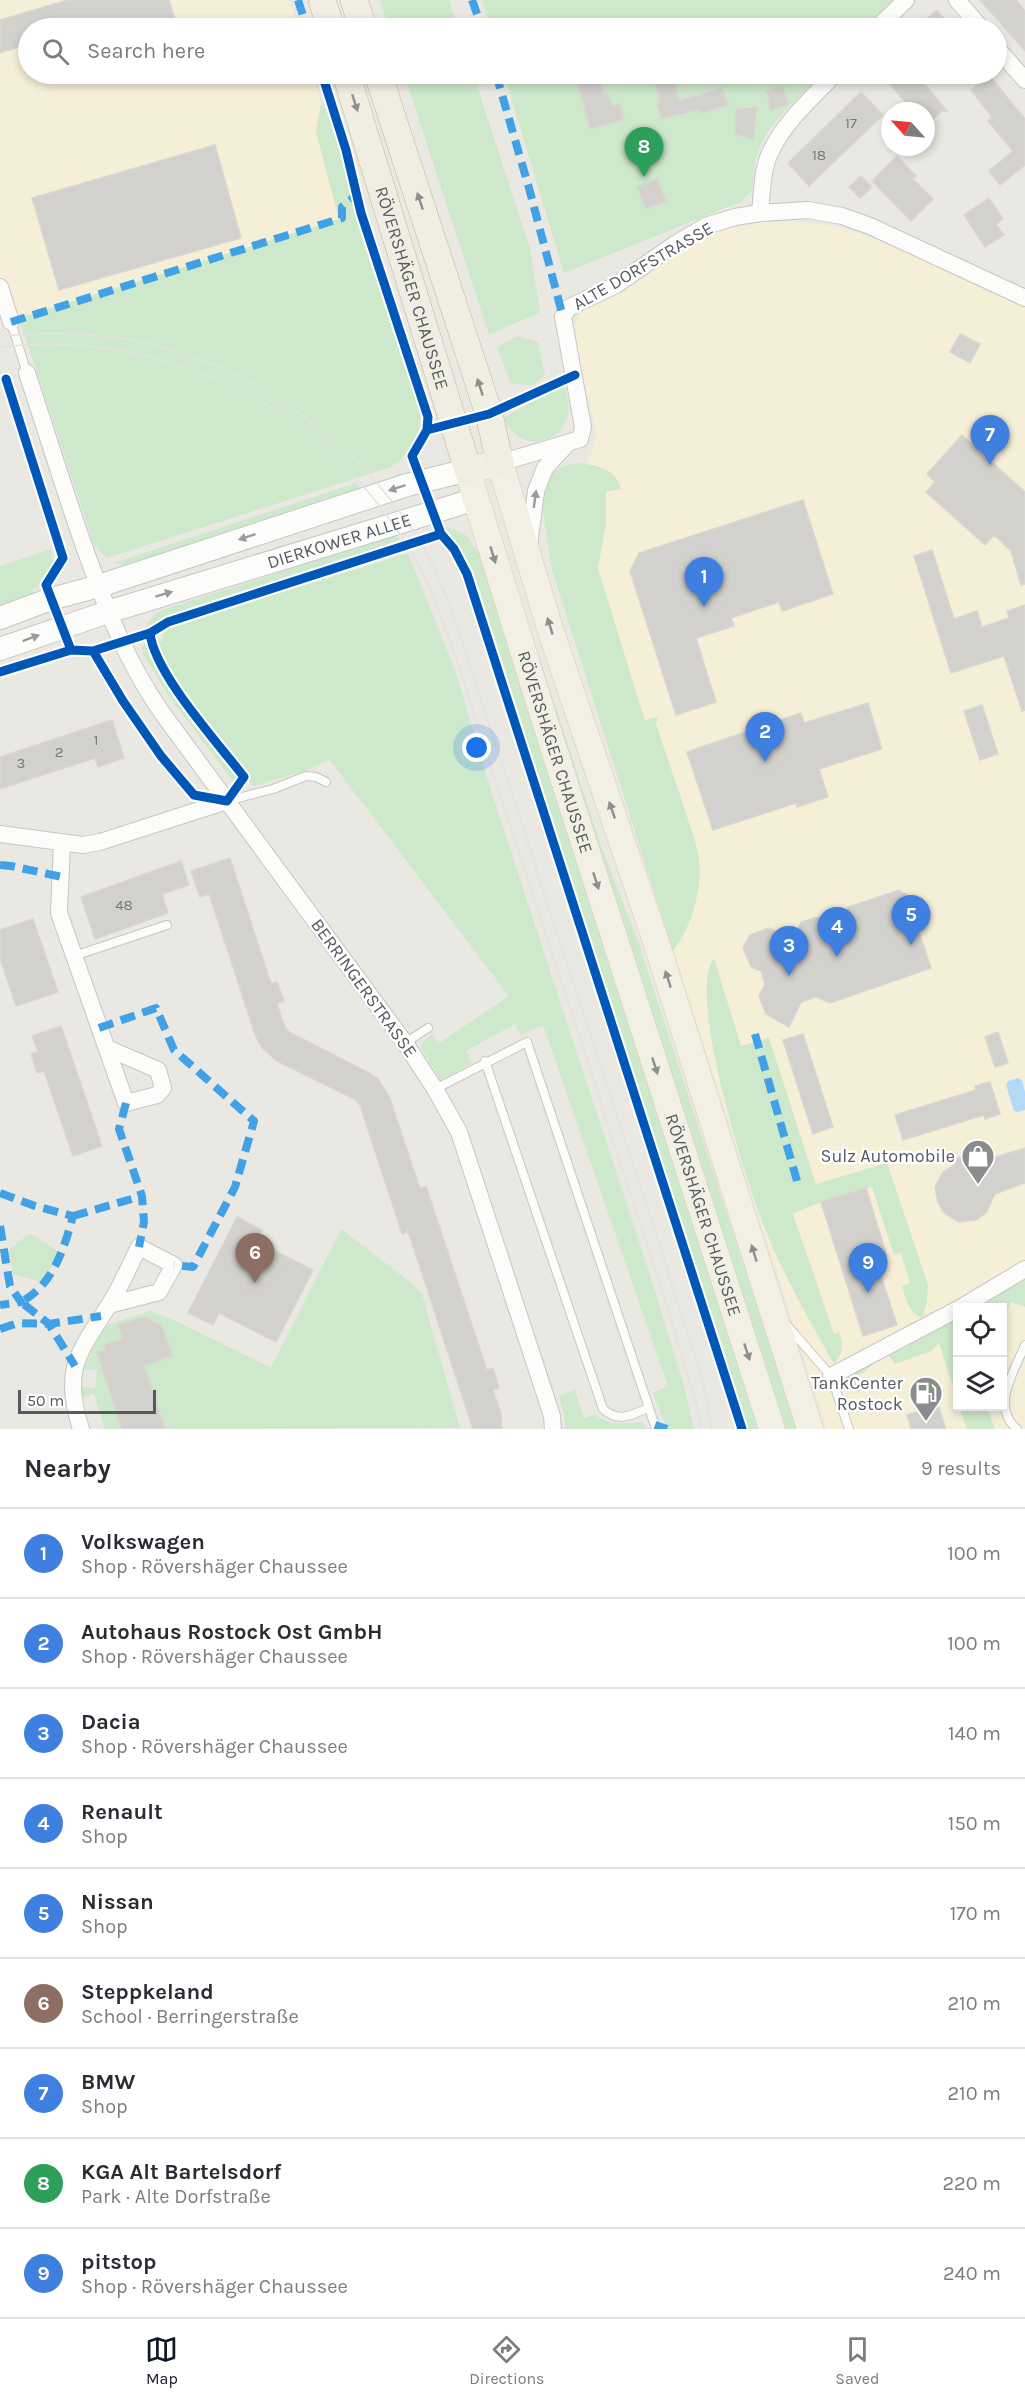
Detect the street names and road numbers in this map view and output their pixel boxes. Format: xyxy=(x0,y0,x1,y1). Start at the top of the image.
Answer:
street label: RÖVERSHÄGER CHAUSSEE xyxy=(370,184,454,392)
street label: ALTE DORFSTRASSE xyxy=(569,217,717,315)
street label: DIERKOWER ALLEE xyxy=(264,509,414,573)
street label: RÖVERSHÄGER CHAUSSEE xyxy=(513,648,598,856)
street label: BERRINGERSTRASSE xyxy=(306,914,422,1062)
street label: RÖVERSHÄGER CHAUSSEE xyxy=(661,1111,746,1319)

